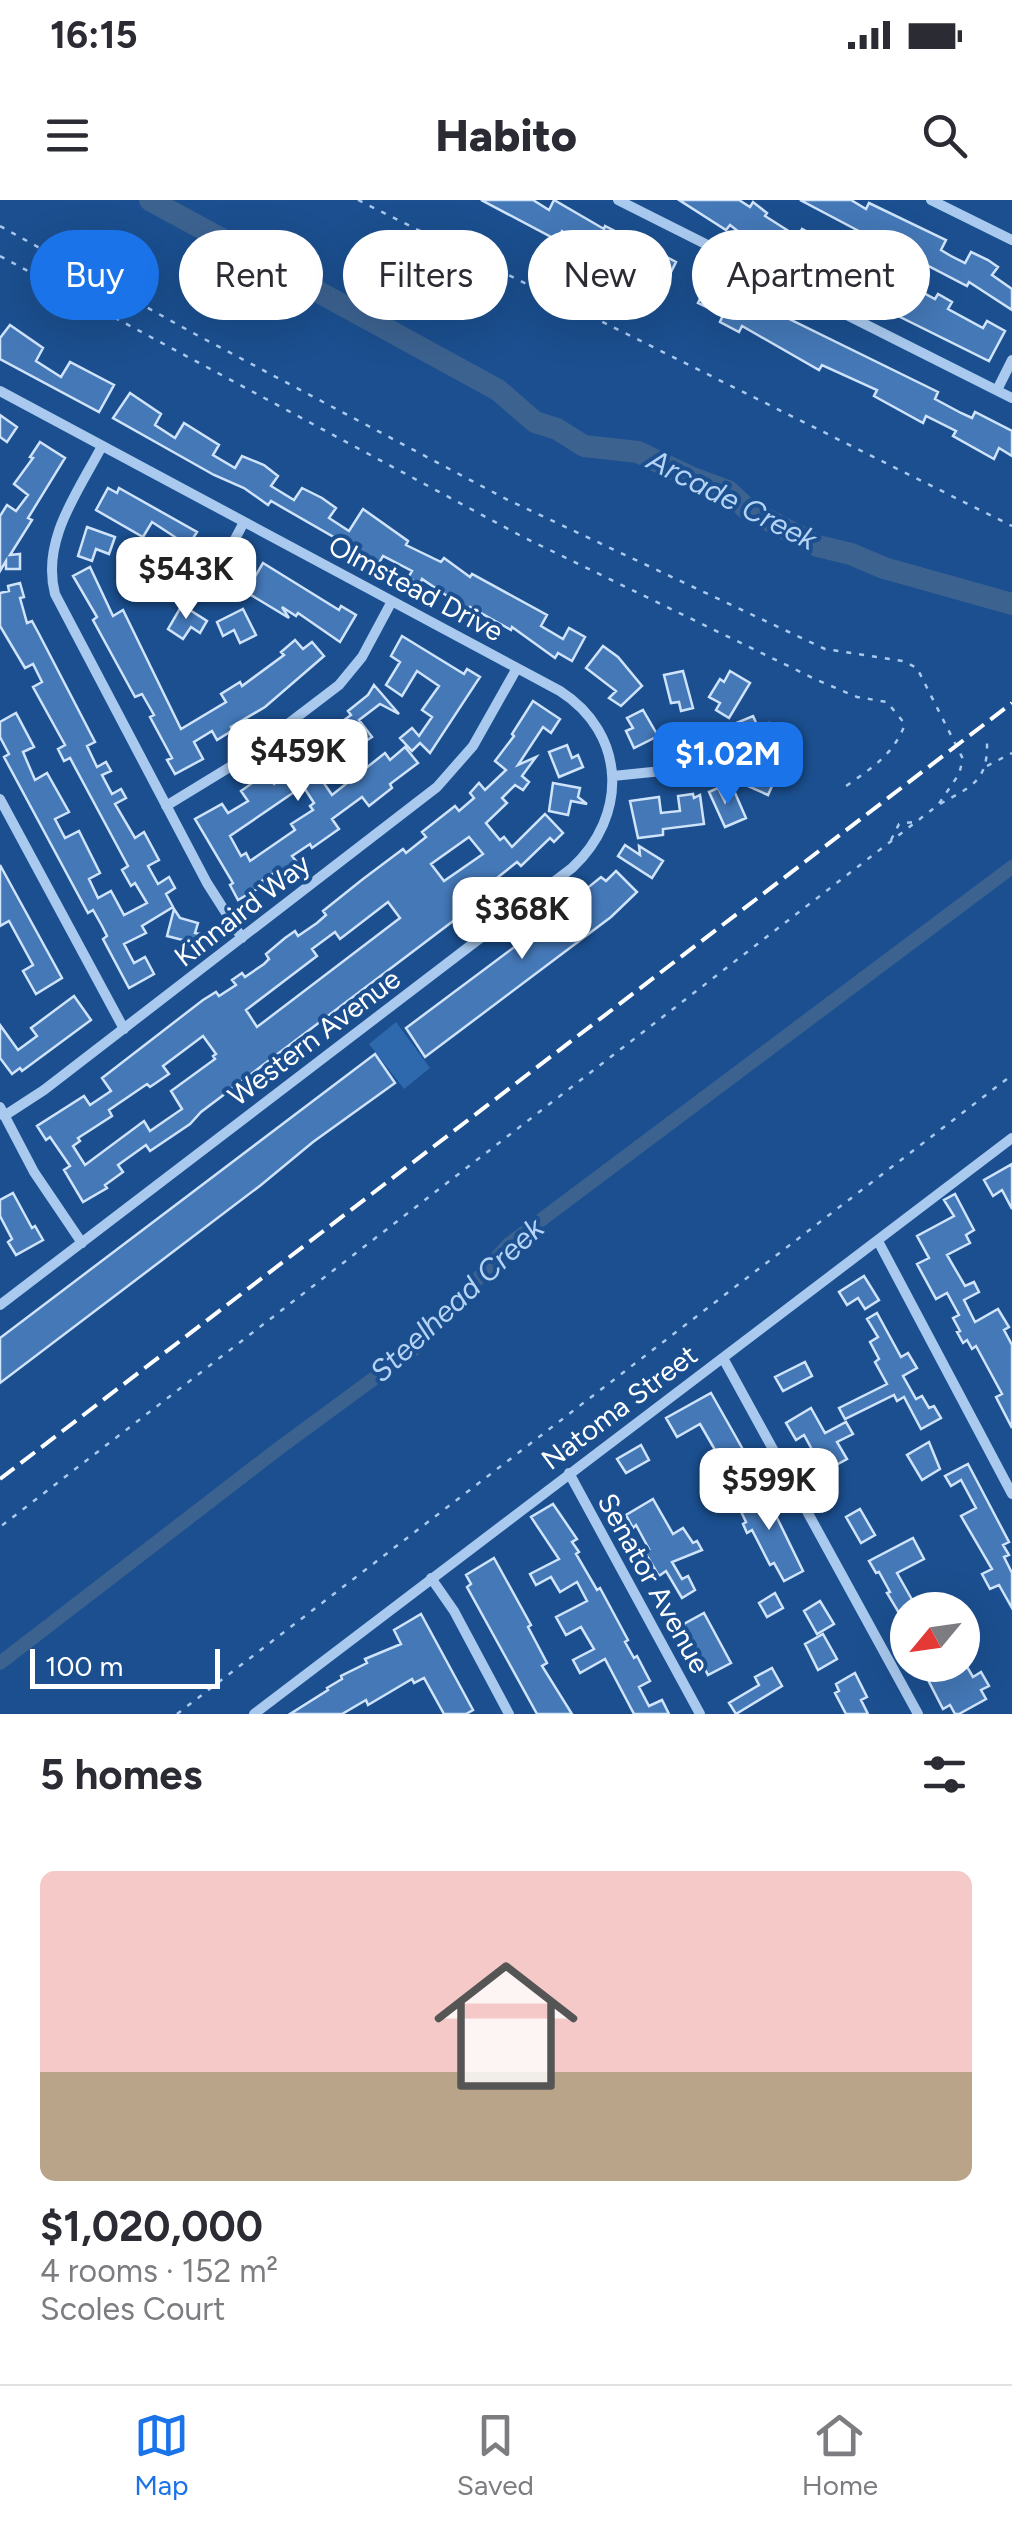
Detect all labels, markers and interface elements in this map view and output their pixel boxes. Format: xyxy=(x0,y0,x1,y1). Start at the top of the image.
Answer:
text: 16:15 xyxy=(50,12,138,58)
icon: menu xyxy=(40,108,95,163)
text: Habito xyxy=(435,108,577,162)
icon: search xyxy=(917,108,972,163)
chip: Buy xyxy=(30,230,159,320)
chip: Rent xyxy=(179,230,323,320)
chip: Filters xyxy=(343,230,508,320)
chip: New xyxy=(528,230,672,320)
chip: Apartment xyxy=(692,230,930,320)
water label: Arcade Creek xyxy=(640,441,824,559)
street label: Olmstead Drive xyxy=(323,528,509,648)
pin: $543K xyxy=(116,537,256,622)
text: $543K xyxy=(138,550,234,588)
pin: $459K xyxy=(228,719,368,804)
pin: $1.02M xyxy=(647,722,809,807)
text: $459K xyxy=(250,732,346,770)
text: $1.02M xyxy=(675,735,781,773)
street label: Kinnaird Way xyxy=(167,846,317,974)
pin: $368K xyxy=(452,877,592,962)
text: $368K xyxy=(475,890,569,928)
street label: Western Avenue xyxy=(221,961,407,1113)
water label: Steelhead Creek xyxy=(362,1209,552,1390)
street label: Natoma Street xyxy=(534,1337,704,1477)
pin: $599K xyxy=(699,1448,839,1533)
text: $599K xyxy=(722,1461,816,1499)
street label: Senator Avenue xyxy=(591,1487,717,1679)
north arrow xyxy=(890,1592,980,1682)
map controls xyxy=(890,1592,980,1682)
scale bar xyxy=(30,1644,220,1688)
text: 100 m xyxy=(45,1649,123,1683)
icon: filters xyxy=(917,1747,972,1802)
text: 5 homes xyxy=(40,1749,202,1800)
icon: home xyxy=(416,1936,596,2116)
text: $1,020,000 xyxy=(40,2201,263,2252)
text: 4 rooms · 152 m² xyxy=(40,2252,278,2290)
text: Scoles Court xyxy=(40,2290,225,2328)
tab: Map xyxy=(134,2408,189,2502)
tab: Saved xyxy=(457,2408,534,2502)
tab: Home xyxy=(802,2408,878,2502)

